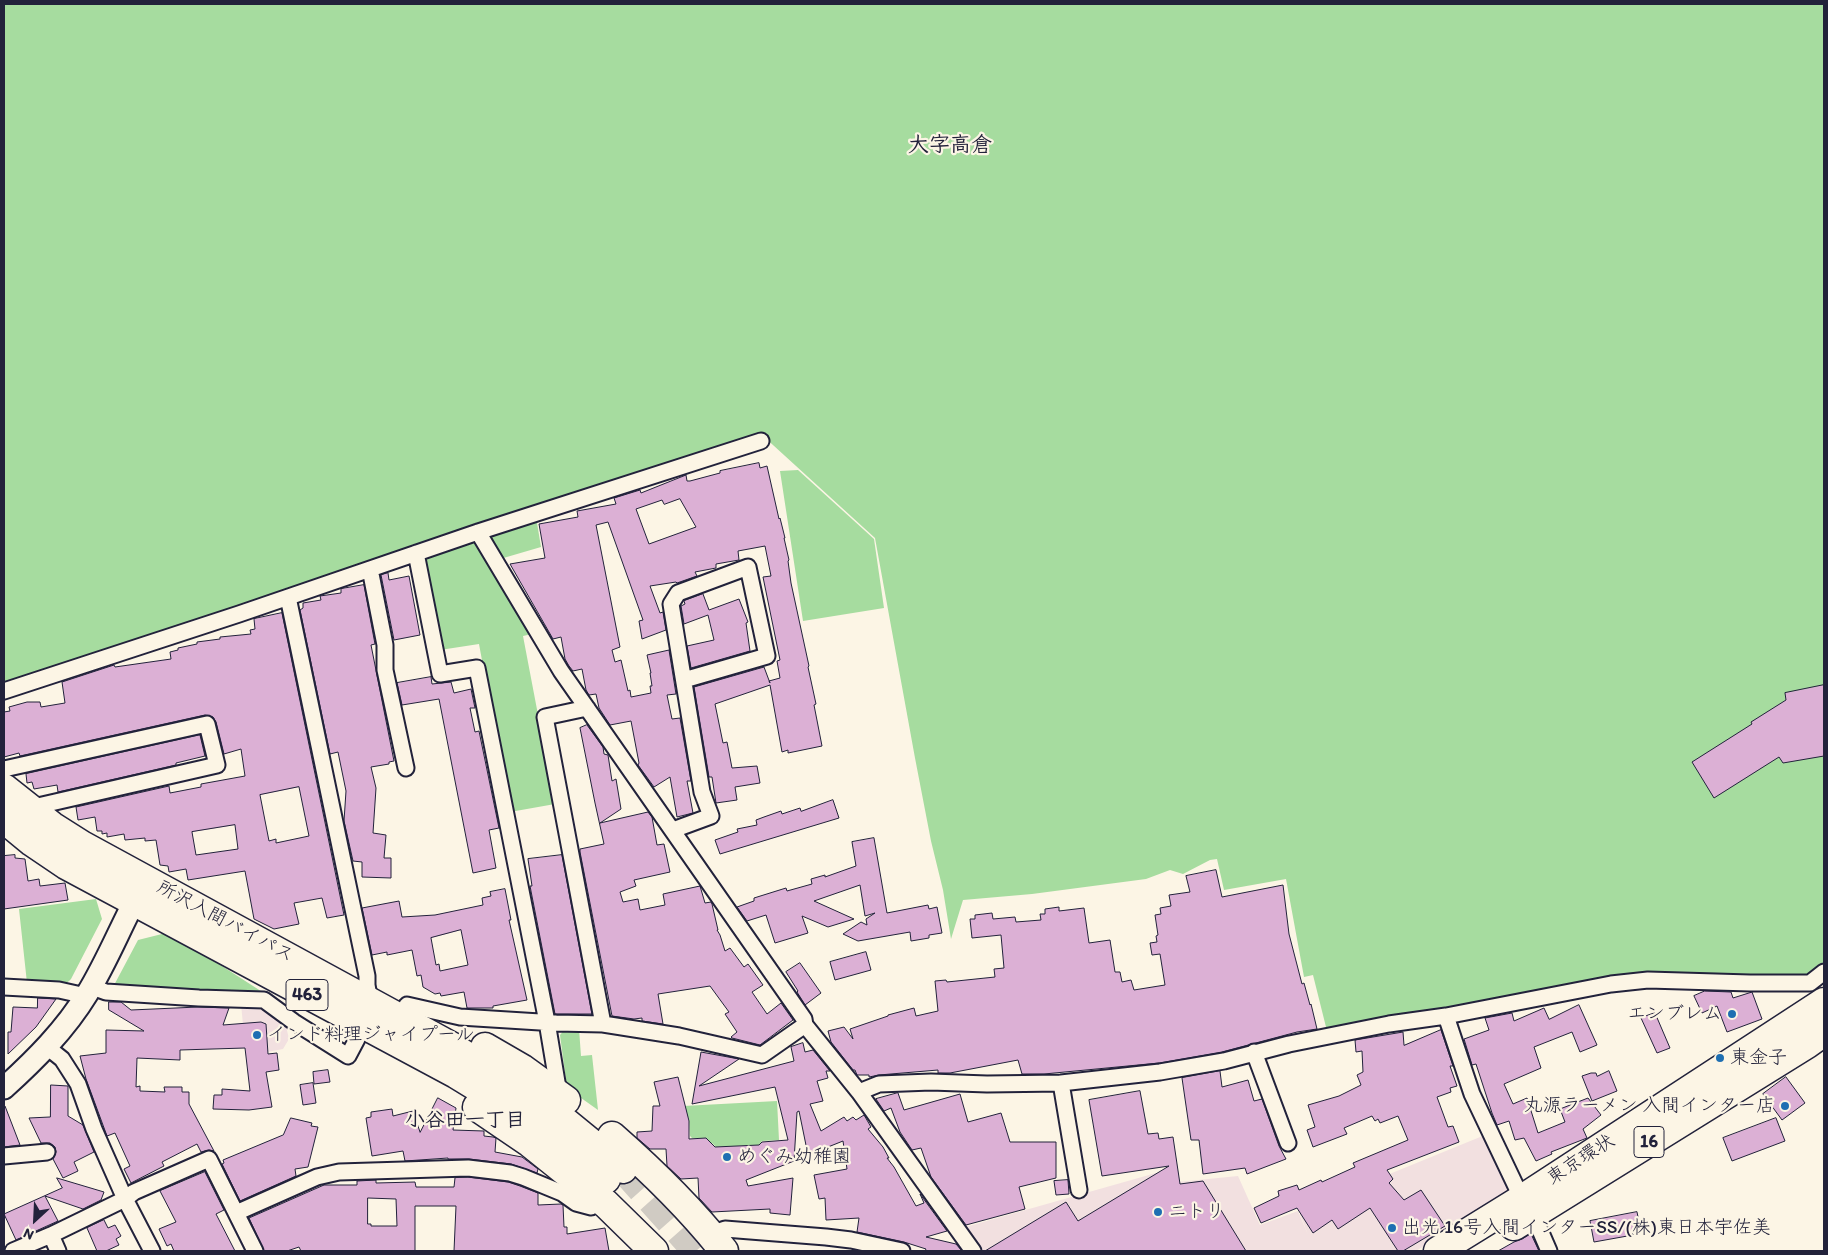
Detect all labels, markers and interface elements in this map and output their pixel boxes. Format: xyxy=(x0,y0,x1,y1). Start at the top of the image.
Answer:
district label: 大字高倉 xyxy=(908,133,992,159)
street label: 所沢入間バイパス xyxy=(153,876,297,968)
road number: 463 xyxy=(286,980,328,1010)
place label: エンブレム xyxy=(1627,1003,1722,1025)
marker: エンブレム xyxy=(1726,1008,1738,1020)
place label: インド料理ジャイプール xyxy=(267,1024,475,1046)
marker: インド料理ジャイプール xyxy=(251,1029,263,1041)
place label: 東金子 xyxy=(1730,1047,1787,1069)
marker: 東金子 xyxy=(1714,1052,1726,1064)
place label: 丸源ラーメン 入間インター店 xyxy=(1524,1095,1775,1117)
marker: 丸源ラーメン 入間インター店 xyxy=(1779,1100,1791,1112)
district label: 小谷田一丁目 xyxy=(405,1109,525,1133)
road number: 16 xyxy=(1634,1126,1664,1158)
street label: 東京環状 xyxy=(1543,1130,1619,1190)
place label: めぐみ幼稚園 xyxy=(737,1146,851,1168)
marker: めぐみ幼稚園 xyxy=(721,1151,733,1163)
north arrow xyxy=(10,1195,60,1245)
place label: ニトリ xyxy=(1168,1201,1225,1223)
marker: ニトリ xyxy=(1152,1206,1164,1218)
place label: 出光 16号入間インターSS/(株)東日本宇佐美 xyxy=(1402,1217,1771,1239)
marker: 出光 16号入間インターSS/(株)東日本宇佐美 xyxy=(1386,1222,1398,1234)
text: N xyxy=(21,1224,36,1244)

